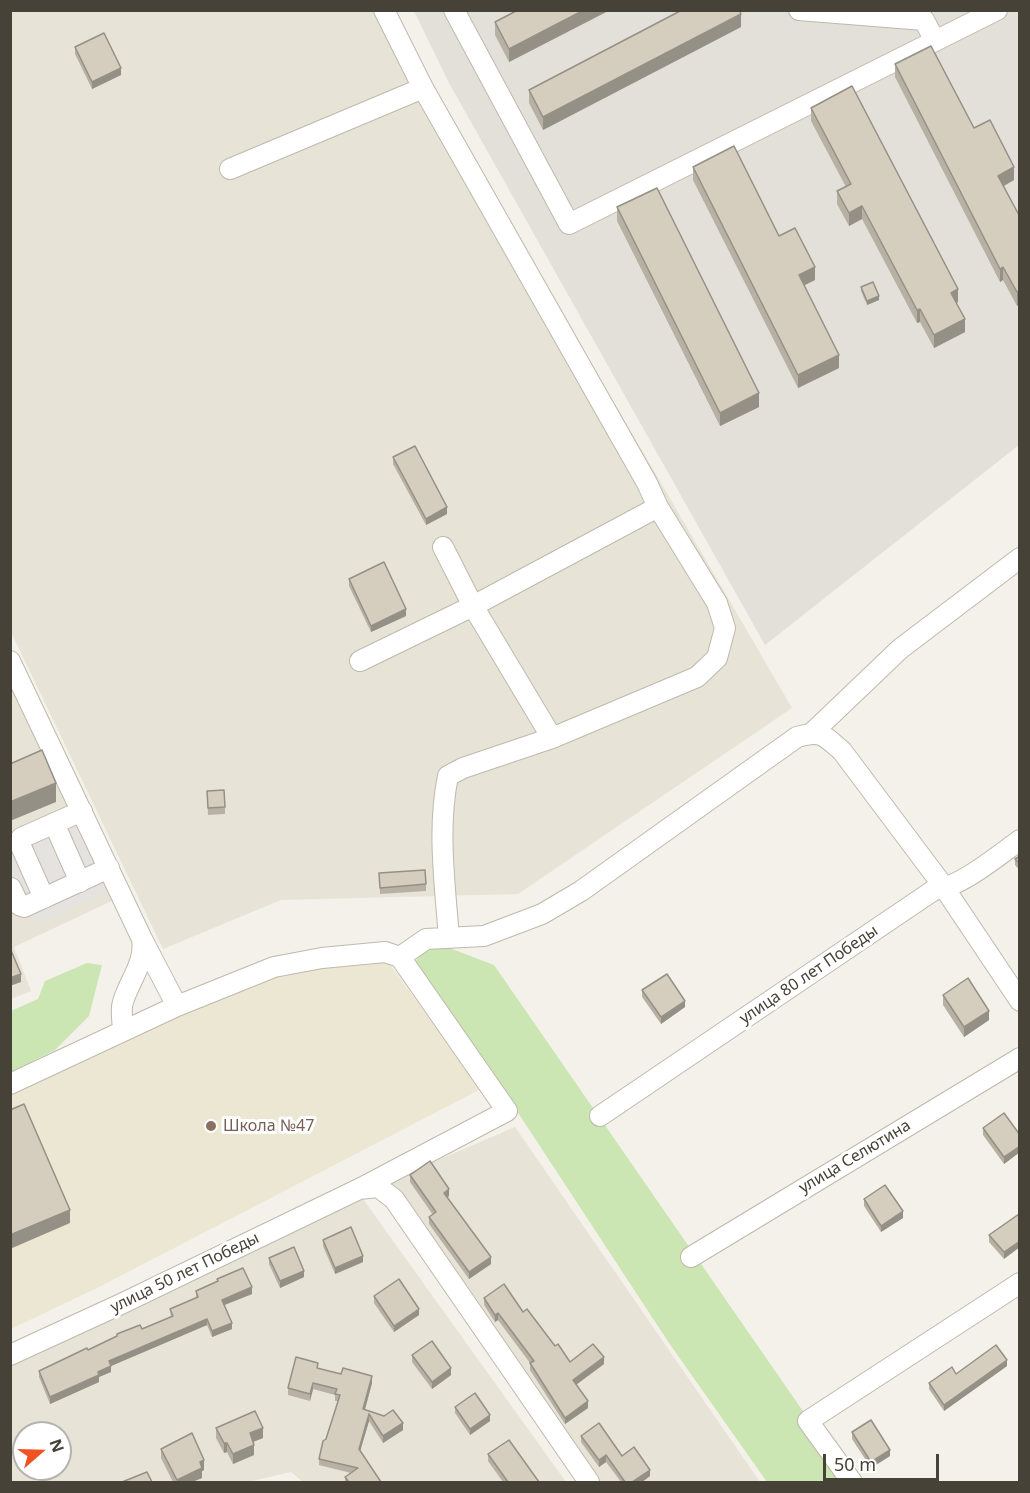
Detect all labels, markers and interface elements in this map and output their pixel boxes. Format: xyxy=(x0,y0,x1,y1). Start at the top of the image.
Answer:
street label: улица 80 лет Победы xyxy=(736,921,882,1029)
place label: Школа №47 xyxy=(223,1116,314,1136)
street label: улица Селютина xyxy=(796,1116,914,1198)
marker: Школа №47 xyxy=(204,1119,218,1133)
street label: улица 50 лет Победы xyxy=(108,1229,262,1317)
north arrow xyxy=(12,1421,72,1481)
text: N xyxy=(44,1436,70,1455)
scale bar xyxy=(826,1442,942,1480)
text: 50 m xyxy=(834,1452,876,1476)

